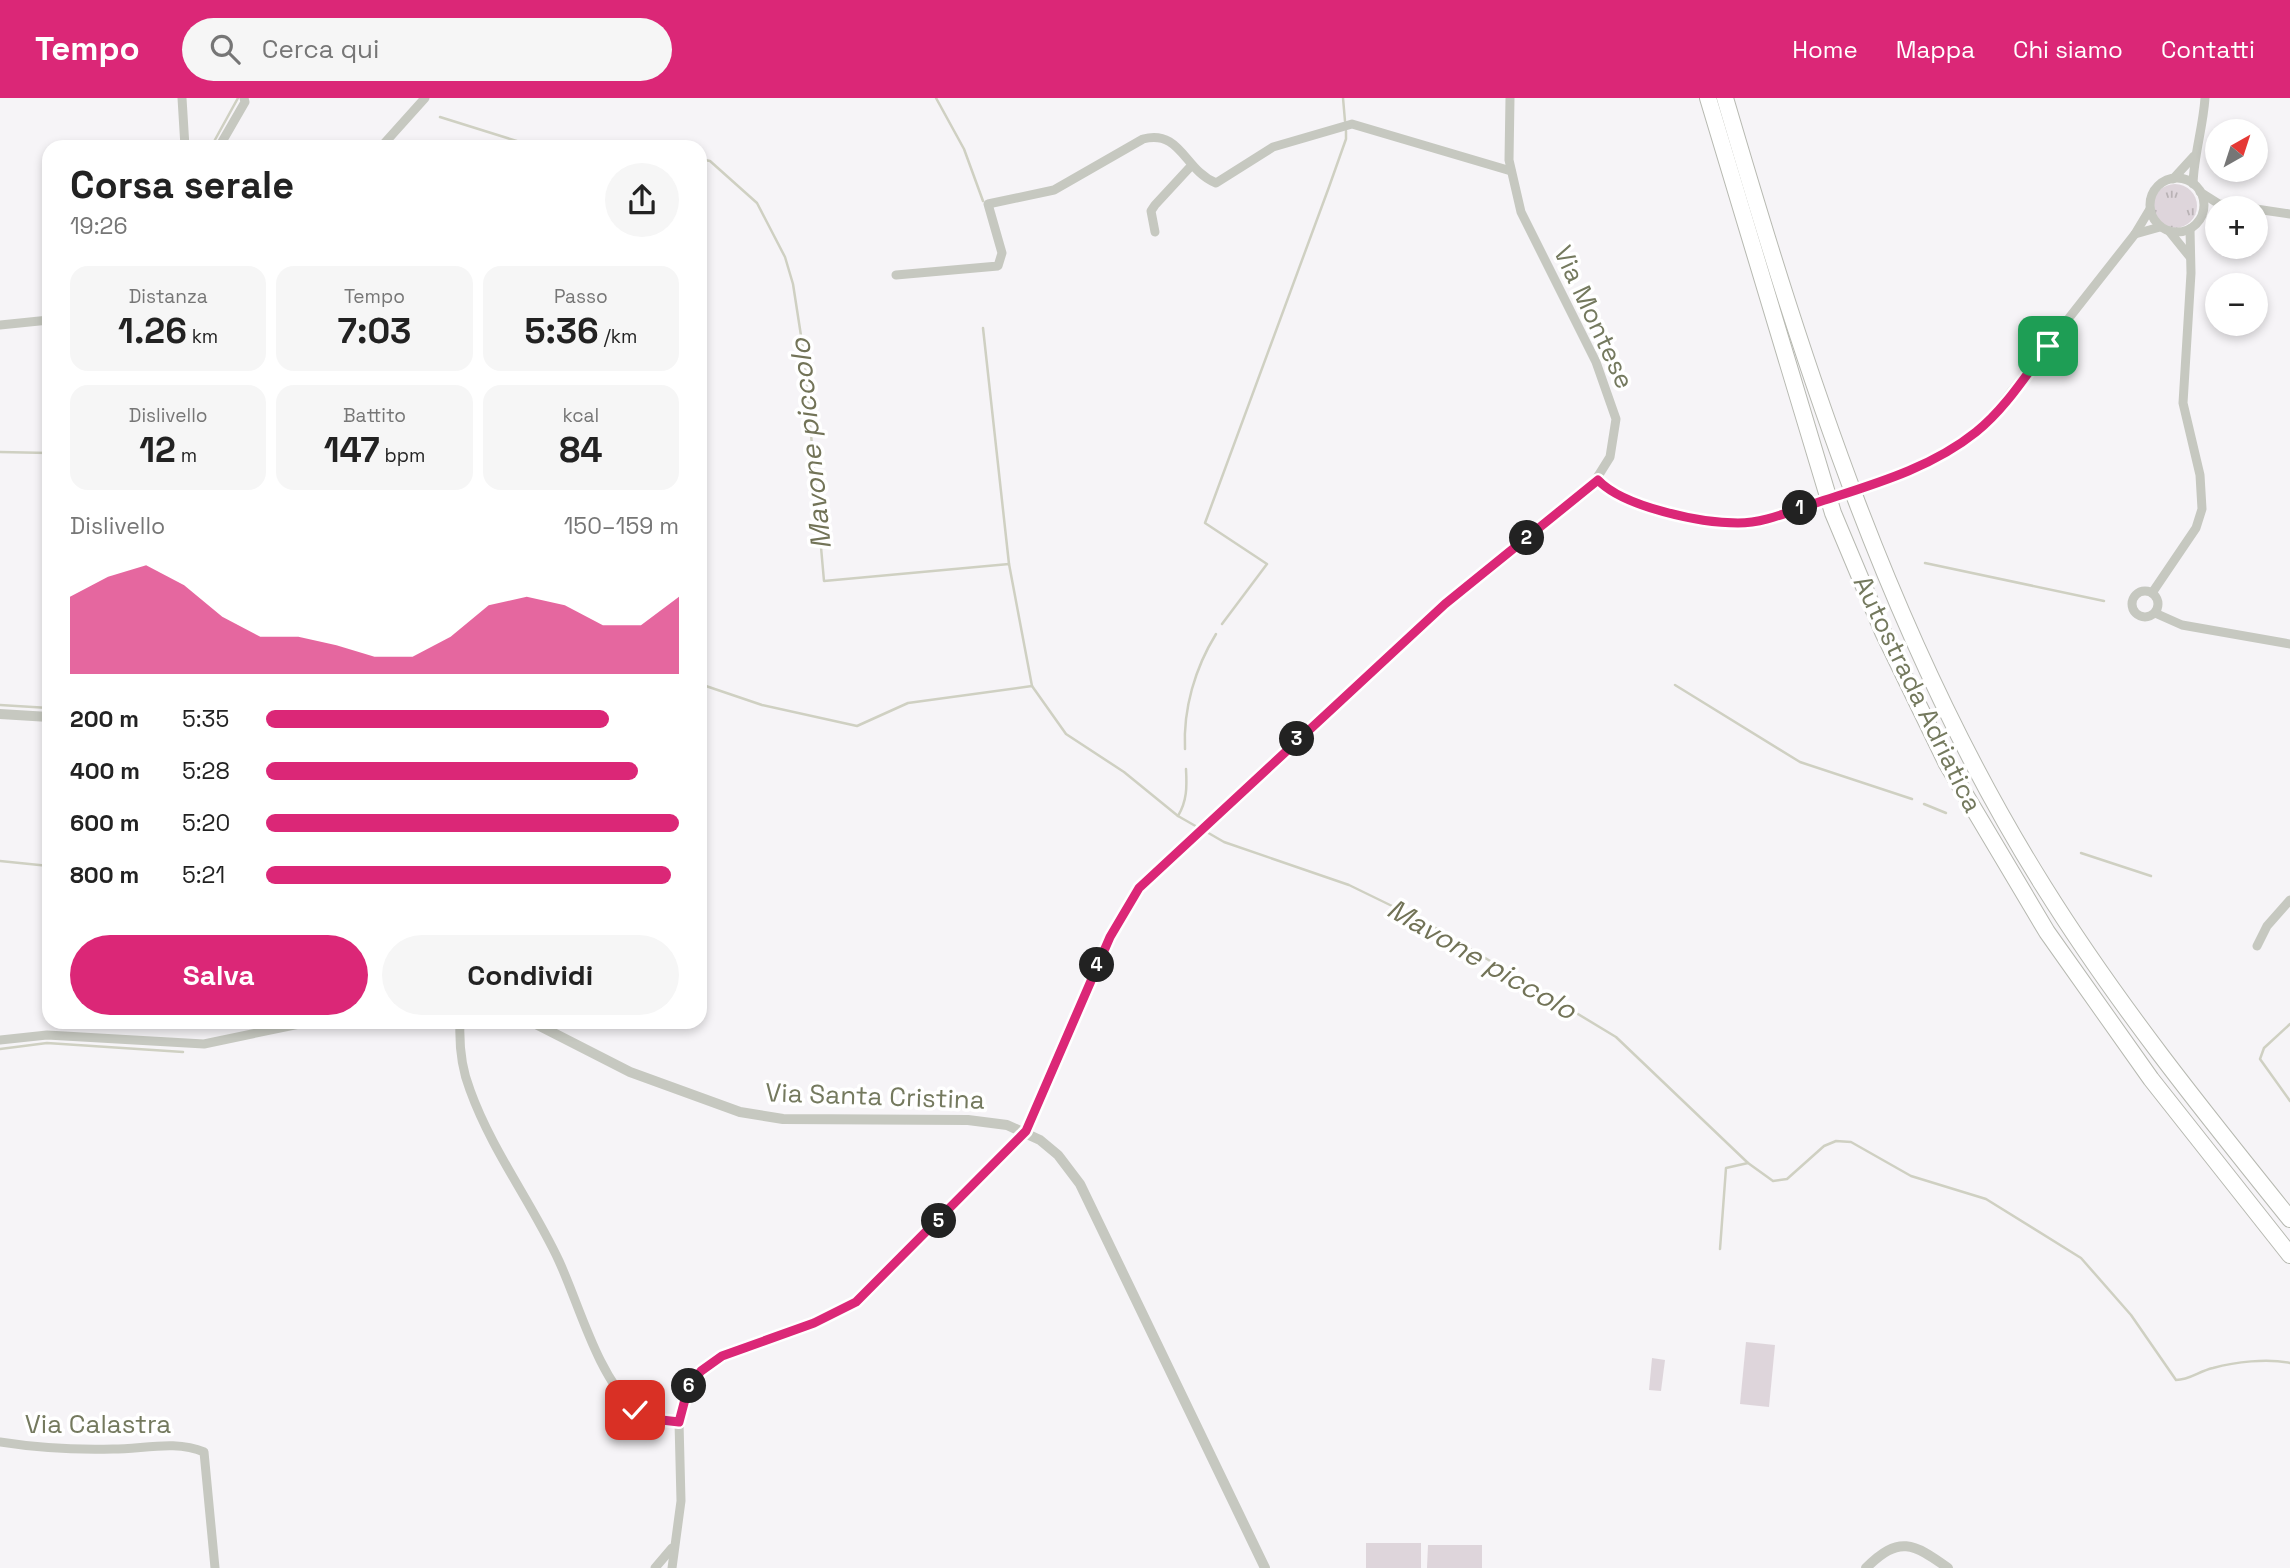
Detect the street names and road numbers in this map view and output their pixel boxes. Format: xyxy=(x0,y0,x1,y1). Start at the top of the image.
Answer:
street label: Via Montese xyxy=(1546,240,1642,394)
street label: Autostrada Adriatica xyxy=(1846,570,1990,818)
street label: Via Santa Cristina xyxy=(765,1075,985,1117)
street label: Via Calastra xyxy=(25,1407,171,1441)

